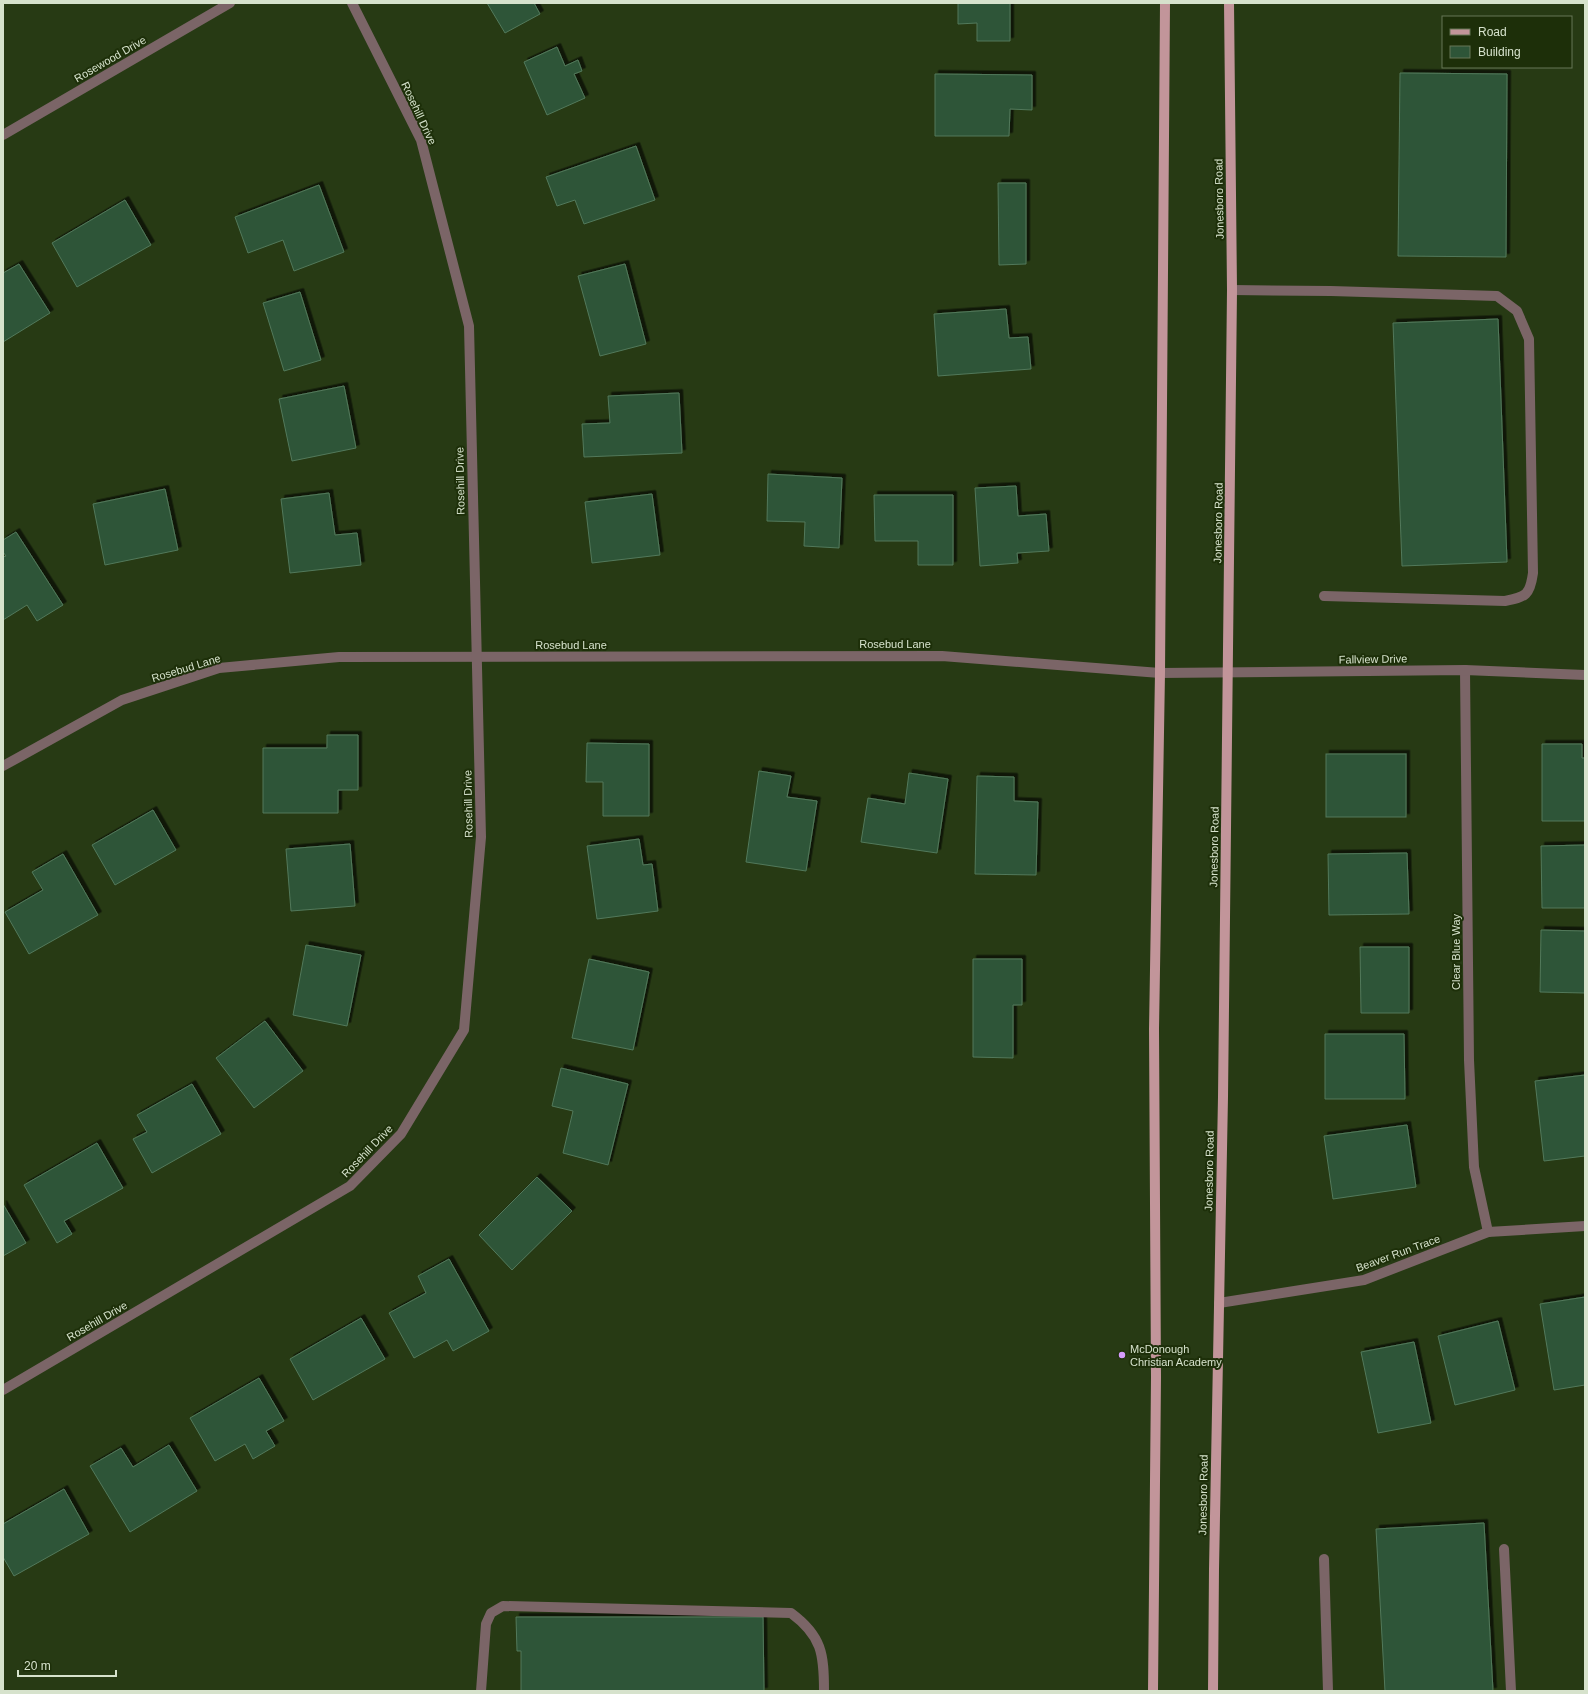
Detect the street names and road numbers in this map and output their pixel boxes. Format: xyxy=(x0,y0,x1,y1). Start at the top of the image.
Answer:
street label: Rosewood Drive xyxy=(72,34,148,84)
street label: Rosehill Drive xyxy=(399,80,439,146)
street label: Jonesboro Road xyxy=(1212,159,1226,239)
street label: Rosehill Drive xyxy=(453,447,467,515)
street label: Jonesboro Road xyxy=(1211,483,1225,563)
street label: Rosebud Lane xyxy=(859,638,931,650)
street label: Rosebud Lane xyxy=(535,639,607,651)
street label: Rosebud Lane xyxy=(150,652,222,684)
street label: Fallview Drive xyxy=(1339,652,1407,666)
street label: Rosehill Drive xyxy=(461,770,475,838)
street label: Jonesboro Road xyxy=(1207,807,1221,887)
street label: Clear Blue Way xyxy=(1450,914,1462,990)
street label: Rosehill Drive xyxy=(339,1122,395,1180)
street label: Jonesboro Road xyxy=(1202,1131,1216,1211)
street label: Beaver Run Trace xyxy=(1354,1232,1442,1274)
street label: Rosehill Drive xyxy=(65,1299,129,1343)
street label: Jonesboro Road xyxy=(1196,1455,1210,1535)

